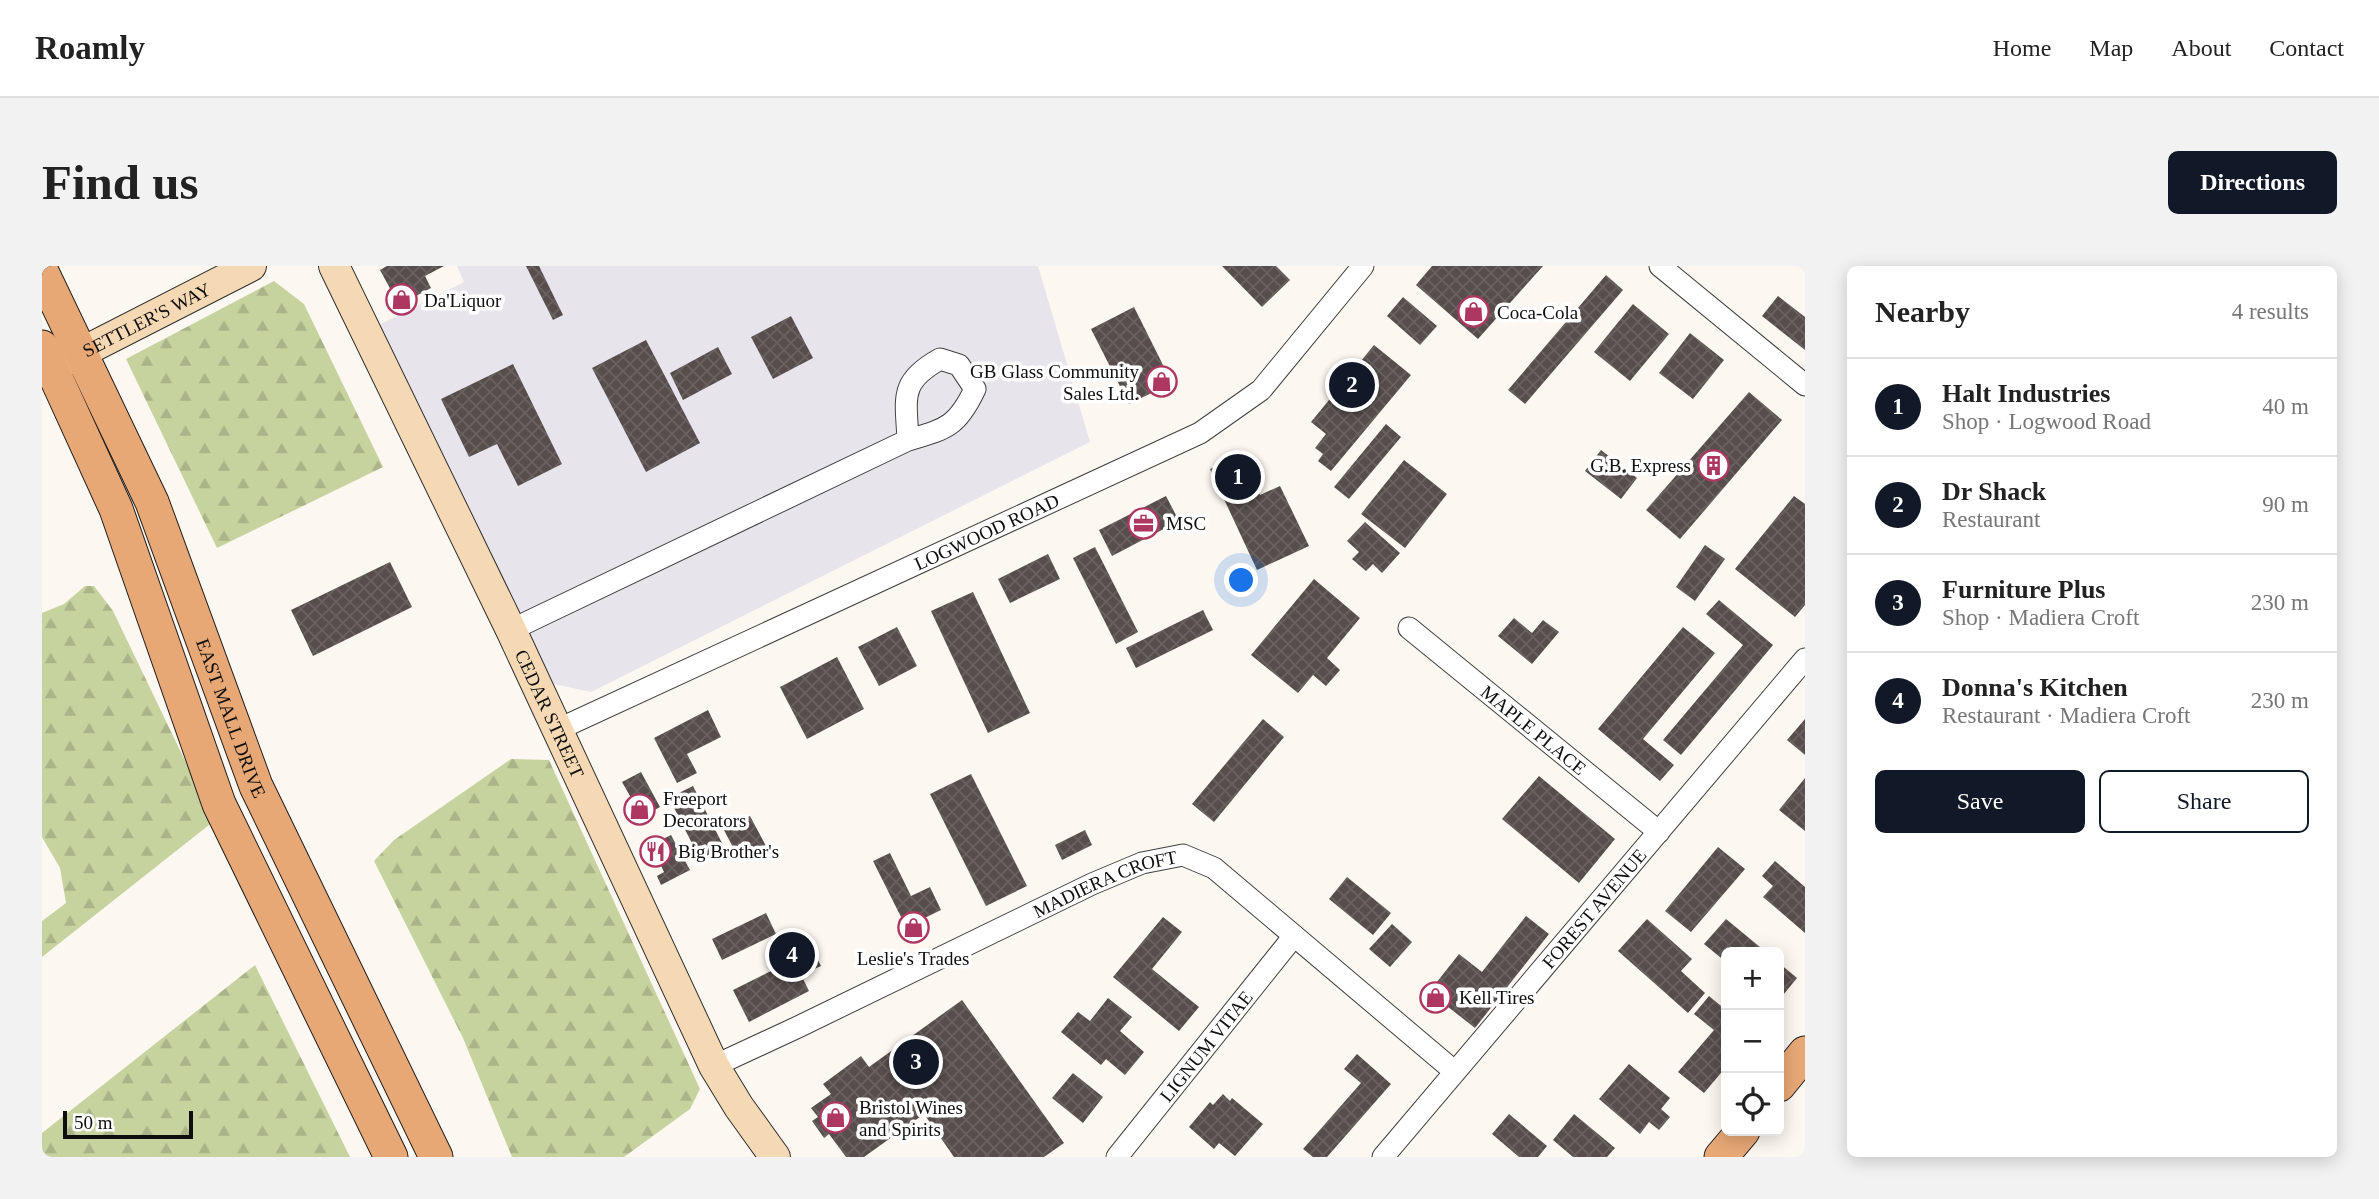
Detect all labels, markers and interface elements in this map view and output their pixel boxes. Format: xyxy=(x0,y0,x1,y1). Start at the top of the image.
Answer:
text: Roamly xyxy=(35,30,145,66)
text: Home xyxy=(1993,35,2051,61)
text: Map xyxy=(2089,35,2133,61)
text: About xyxy=(2171,35,2231,61)
text: Contact xyxy=(2269,35,2344,61)
button: Directions xyxy=(2168,151,2337,214)
text: Find us xyxy=(42,155,199,210)
street label: SETTLER'S WAY xyxy=(79,278,215,361)
shop icon: Da'Liquor xyxy=(384,283,418,317)
place label: Da'Liquor xyxy=(424,290,502,311)
shop icon: Coca-Cola xyxy=(1457,295,1491,329)
text: Nearby xyxy=(1875,295,1970,328)
text: 4 results xyxy=(2232,299,2309,324)
place label: Coca-Cola xyxy=(1497,302,1579,323)
pin: 2 xyxy=(1329,359,1375,411)
place label: GB Glass Community Sales Ltd. xyxy=(970,361,1139,404)
shop icon: GB Glass Community Sales Ltd. xyxy=(1145,365,1179,399)
text: Halt Industries xyxy=(1942,379,2110,408)
text: 1 xyxy=(1892,394,1904,419)
text: 40 m xyxy=(2262,394,2309,419)
text: Shop · Logwood Road xyxy=(1942,409,2151,434)
building icon: G.B. Express xyxy=(1697,448,1731,482)
pin: 1 xyxy=(1215,451,1261,503)
place label: G.B. Express xyxy=(1590,455,1691,476)
text: Dr Shack xyxy=(1942,477,2046,506)
street label: LOGWOOD ROAD xyxy=(911,490,1062,574)
text: 2 xyxy=(1892,492,1904,517)
text: 90 m xyxy=(2262,492,2309,517)
office icon: MSC xyxy=(1126,506,1160,540)
text: Restaurant xyxy=(1942,507,2040,532)
place label: MSC xyxy=(1166,513,1206,534)
your location xyxy=(1224,563,1258,597)
text: Furniture Plus xyxy=(1942,575,2105,604)
text: 3 xyxy=(1892,590,1904,615)
text: 230 m xyxy=(2251,590,2309,615)
text: Shop · Madiera Croft xyxy=(1942,605,2139,630)
street label: EAST MALL DRIVE xyxy=(192,636,270,801)
street label: CEDAR STREET xyxy=(511,646,588,782)
text: Donna's Kitchen xyxy=(1942,673,2128,702)
street label: MAPLE PLACE xyxy=(1477,681,1590,779)
text: 4 xyxy=(1892,688,1904,713)
text: 230 m xyxy=(2251,688,2309,713)
text: Restaurant · Madiera Croft xyxy=(1942,703,2190,728)
button: Save xyxy=(1875,770,2085,833)
button: Share xyxy=(2099,770,2309,833)
place label: Freeport Decorators xyxy=(663,788,746,831)
shop icon: Freeport Decorators xyxy=(623,792,657,826)
restaurant icon: Big Brother's xyxy=(638,834,672,868)
place label: Big Brother's xyxy=(678,841,779,862)
street label: FOREST AVENUE xyxy=(1538,845,1651,973)
street label: MADIERA CROFT xyxy=(1030,846,1179,922)
shop icon: Leslie's Trades xyxy=(896,910,930,944)
pin: 4 xyxy=(769,929,815,981)
map controls xyxy=(1721,947,1784,1136)
button: + xyxy=(1721,947,1784,1010)
place label: Leslie's Trades xyxy=(857,948,969,969)
shop icon: Kell Tires xyxy=(1419,980,1453,1014)
street label: LIGNUM VITAE xyxy=(1155,987,1257,1106)
place label: Kell Tires xyxy=(1459,987,1535,1008)
button: − xyxy=(1721,1010,1784,1073)
pin: 3 xyxy=(893,1036,939,1088)
button: locate xyxy=(1721,1073,1784,1136)
place label: Bristol Wines and Spirits xyxy=(859,1097,963,1140)
shop icon: Bristol Wines and Spirits xyxy=(819,1101,853,1135)
scale bar xyxy=(63,1108,192,1140)
text: 50 m xyxy=(74,1112,113,1133)

